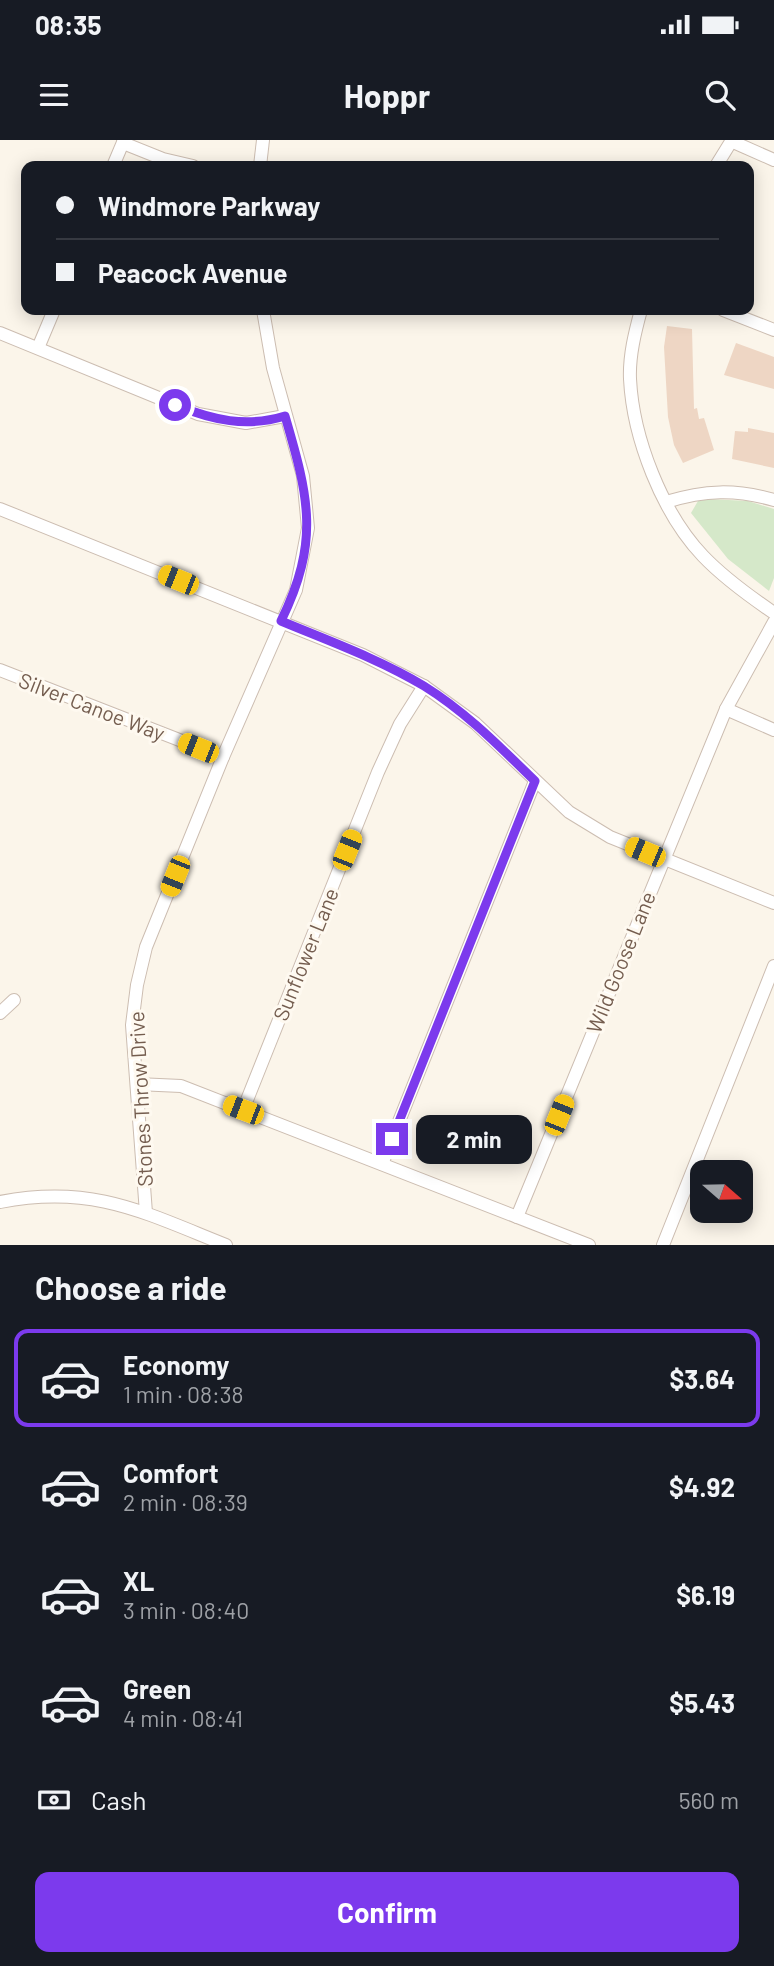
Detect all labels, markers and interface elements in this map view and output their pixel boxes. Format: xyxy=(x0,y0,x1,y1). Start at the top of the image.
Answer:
text: 08:35 xyxy=(35,9,101,40)
icon: menu xyxy=(35,76,73,114)
text: Hoppr xyxy=(344,76,430,114)
icon: search xyxy=(701,76,739,114)
text: Windmore Parkway xyxy=(98,190,320,221)
text: Peacock Avenue xyxy=(98,257,287,288)
route start xyxy=(159,389,191,421)
car xyxy=(155,562,202,598)
street label: Silver Canoe Way xyxy=(16,667,169,745)
car xyxy=(175,730,222,766)
car xyxy=(330,827,365,873)
car xyxy=(622,834,669,870)
car xyxy=(158,853,193,899)
street label: Sunflower Lane xyxy=(267,884,343,1024)
street label: Wild Goose Lane xyxy=(580,888,660,1036)
street label: Stones Throw Drive xyxy=(123,1011,157,1187)
car xyxy=(542,1092,577,1138)
car xyxy=(220,1093,267,1127)
callout: 2 min xyxy=(416,1114,532,1164)
route end xyxy=(376,1123,408,1155)
text: 2 min xyxy=(446,1125,502,1153)
north arrow xyxy=(690,1160,752,1223)
map controls xyxy=(690,1160,753,1223)
text: Choose a ride xyxy=(35,1268,227,1306)
icon: car xyxy=(39,1347,102,1410)
text: Economy xyxy=(123,1349,229,1380)
text: $3.64 xyxy=(669,1363,735,1394)
text: 1 min · 08:38 xyxy=(123,1380,244,1408)
icon: car xyxy=(39,1455,102,1518)
text: Comfort xyxy=(123,1457,219,1488)
text: $4.92 xyxy=(669,1471,735,1502)
text: 2 min · 08:39 xyxy=(123,1488,248,1516)
icon: car xyxy=(39,1563,102,1626)
text: XL xyxy=(123,1565,154,1596)
text: $6.19 xyxy=(676,1579,735,1610)
text: 3 min · 08:40 xyxy=(123,1596,249,1624)
icon: car xyxy=(39,1671,102,1734)
text: Green xyxy=(123,1673,191,1704)
text: $5.43 xyxy=(669,1687,735,1718)
text: 4 min · 08:41 xyxy=(123,1704,243,1732)
icon: cash xyxy=(35,1781,73,1819)
text: Cash xyxy=(91,1784,146,1815)
text: 560 m xyxy=(679,1786,739,1814)
button: Confirm xyxy=(35,1872,739,1952)

